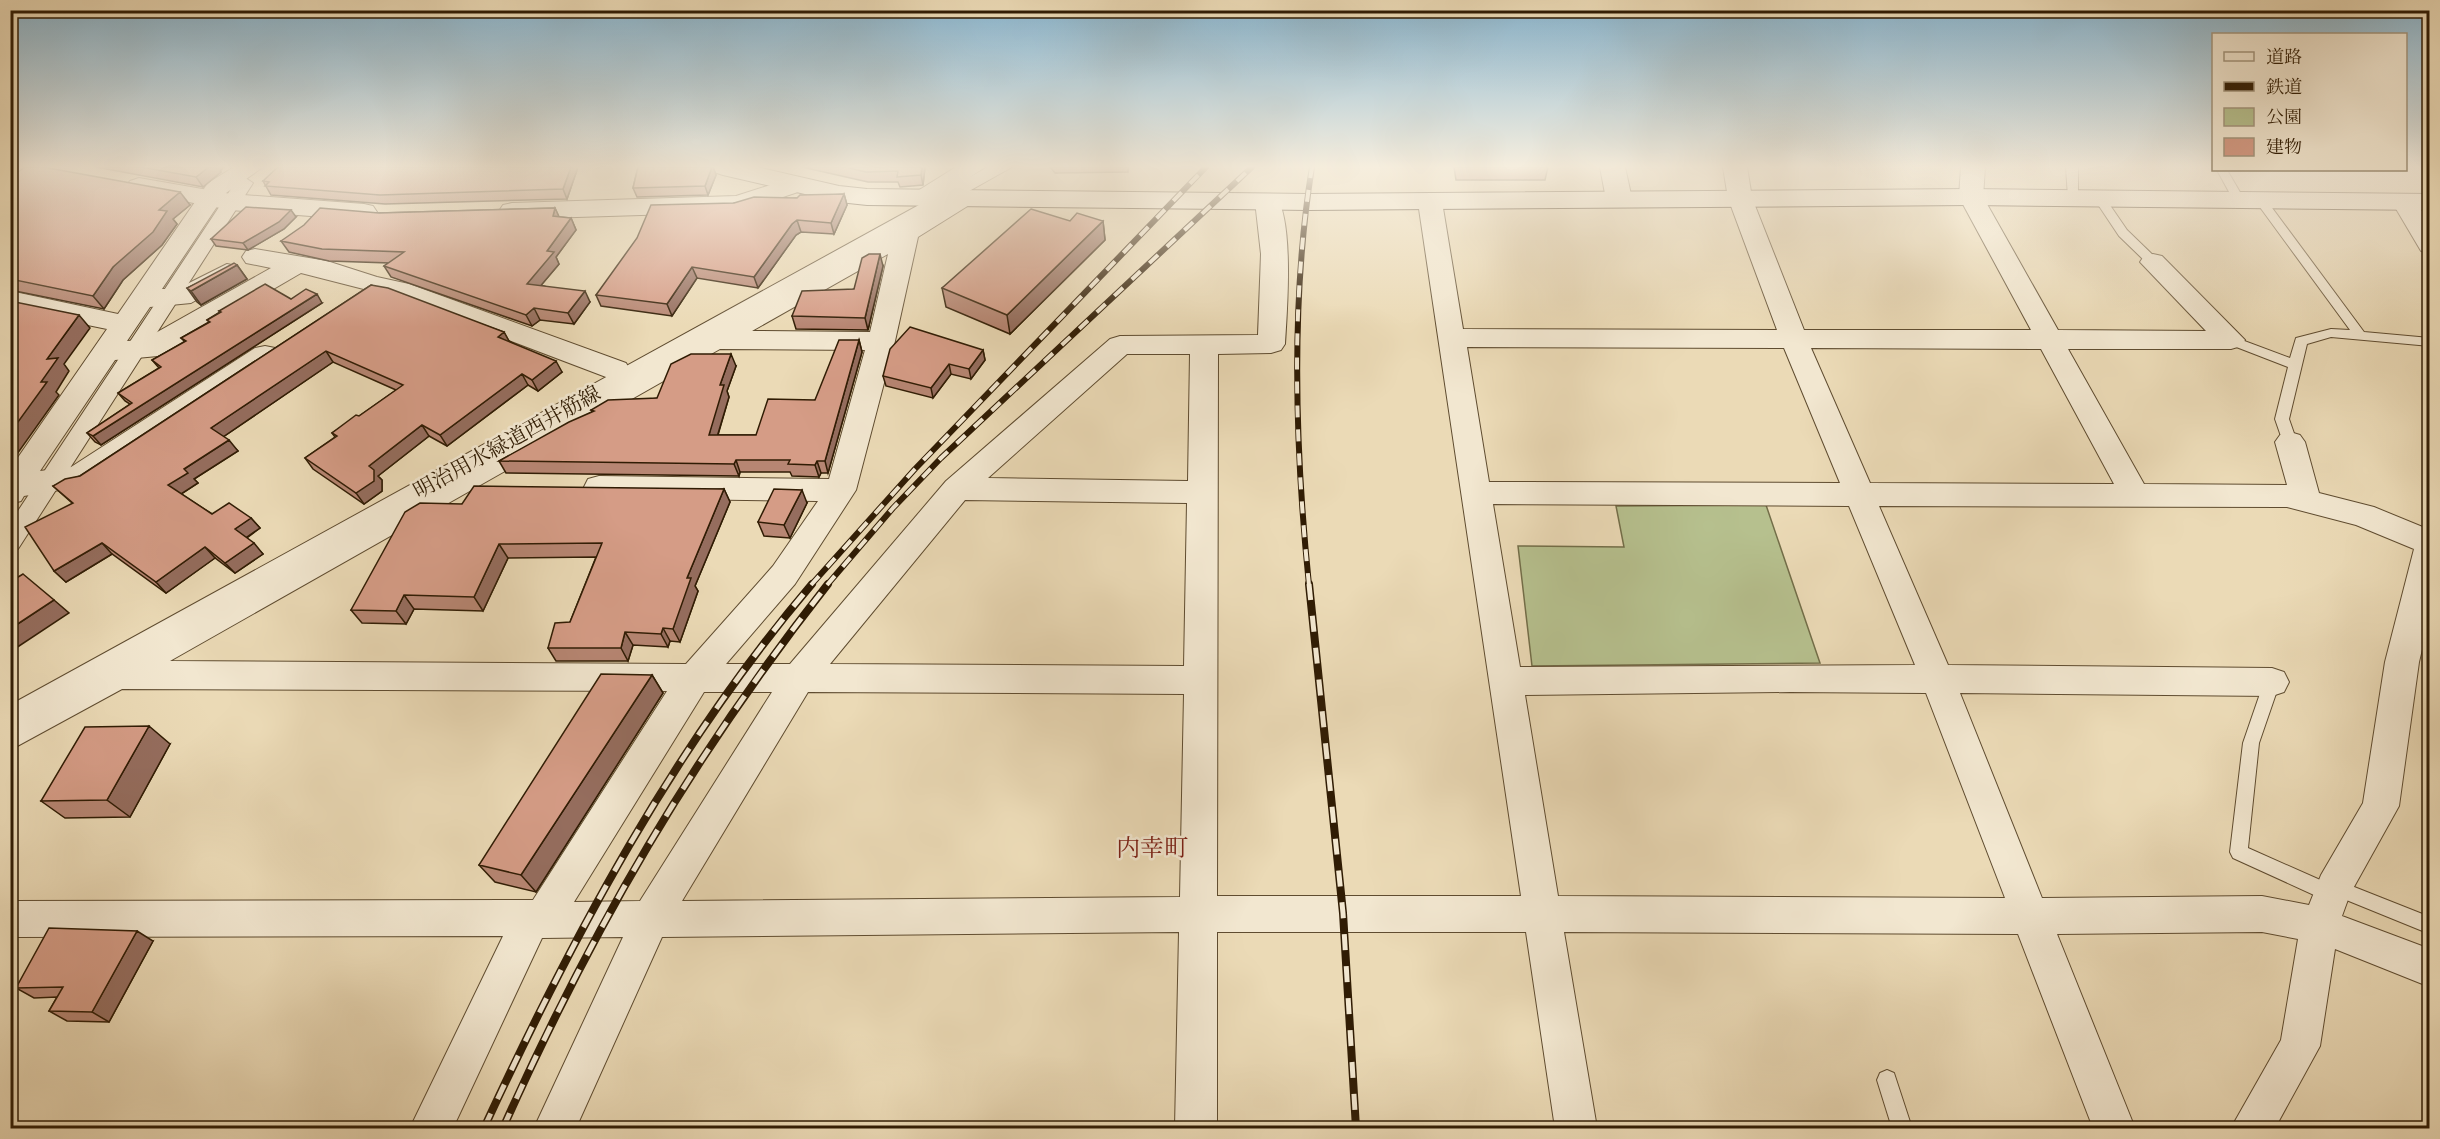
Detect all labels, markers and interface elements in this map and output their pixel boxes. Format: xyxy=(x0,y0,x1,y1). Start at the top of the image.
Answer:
legend xyxy=(2212,33,2407,171)
text: 道路 xyxy=(2266,46,2302,68)
text: 鉄道 xyxy=(2266,76,2302,98)
text: 公園 xyxy=(2266,106,2302,128)
text: 建物 xyxy=(2266,136,2302,158)
street label: 明治用水緑道西井筋線 xyxy=(409,380,605,504)
district label: 内幸町 xyxy=(1116,833,1188,863)

